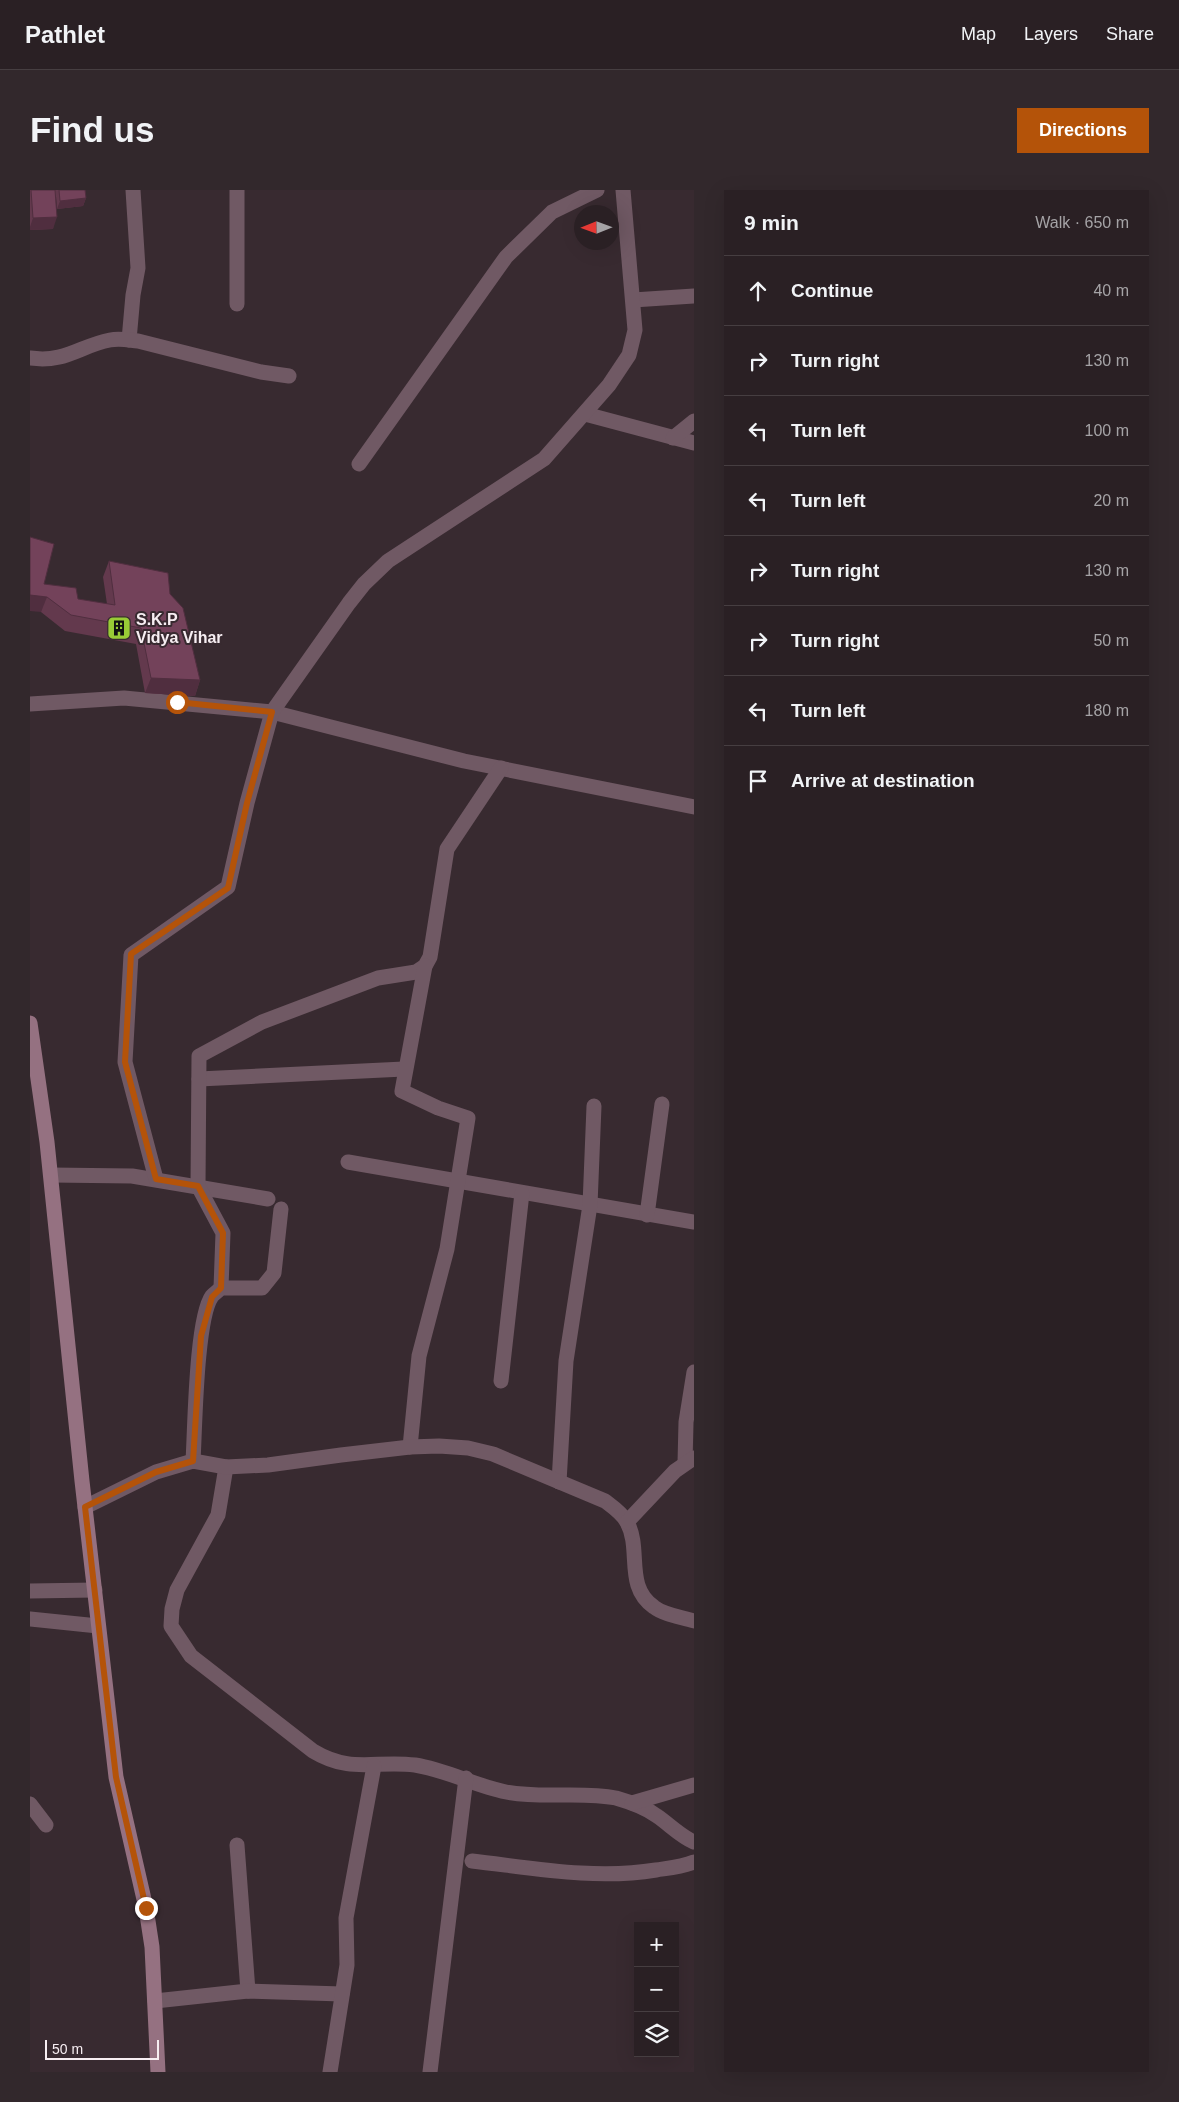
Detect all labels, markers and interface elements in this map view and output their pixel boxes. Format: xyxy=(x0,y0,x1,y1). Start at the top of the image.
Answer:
text: Pathlet xyxy=(25,21,105,48)
text: Map xyxy=(961,24,996,44)
text: Layers xyxy=(1024,24,1078,44)
text: Share xyxy=(1106,24,1154,44)
button: Directions xyxy=(1017,108,1149,153)
text: Find us xyxy=(30,110,154,149)
north arrow xyxy=(574,205,619,250)
text: 9 min xyxy=(744,211,799,234)
text: Walk · 650 m xyxy=(1035,214,1129,231)
icon: ahead xyxy=(744,277,772,305)
text: Continue xyxy=(791,280,873,301)
text: 40 m xyxy=(1093,282,1129,299)
icon: right xyxy=(744,347,772,375)
text: Turn right xyxy=(791,350,879,371)
text: 130 m xyxy=(1085,352,1129,369)
icon: left xyxy=(744,417,772,445)
text: Turn left xyxy=(791,420,866,441)
text: 100 m xyxy=(1085,422,1129,439)
icon: left xyxy=(744,487,772,515)
text: Turn left xyxy=(791,490,866,511)
text: 20 m xyxy=(1093,492,1129,509)
icon: right xyxy=(744,557,772,585)
text: Turn right xyxy=(791,560,879,581)
text: 130 m xyxy=(1085,562,1129,579)
place label: S.K.P Vidya Vihar xyxy=(136,611,223,646)
building icon: S.K.P Vidya Vihar xyxy=(106,615,132,641)
icon: right xyxy=(744,627,772,655)
text: Turn right xyxy=(791,630,879,651)
text: 50 m xyxy=(1093,632,1129,649)
route start xyxy=(166,691,189,714)
icon: left xyxy=(744,697,772,725)
text: Turn left xyxy=(791,700,866,721)
text: 180 m xyxy=(1085,702,1129,719)
icon: arrive xyxy=(744,767,772,795)
text: Arrive at destination xyxy=(791,770,975,791)
route end xyxy=(135,1897,158,1920)
map controls xyxy=(634,1922,679,2057)
button: + xyxy=(634,1922,679,1967)
button: − xyxy=(634,1967,679,2012)
button: layers xyxy=(634,2012,679,2057)
scale bar xyxy=(45,2037,159,2060)
text: 50 m xyxy=(52,2041,83,2057)

